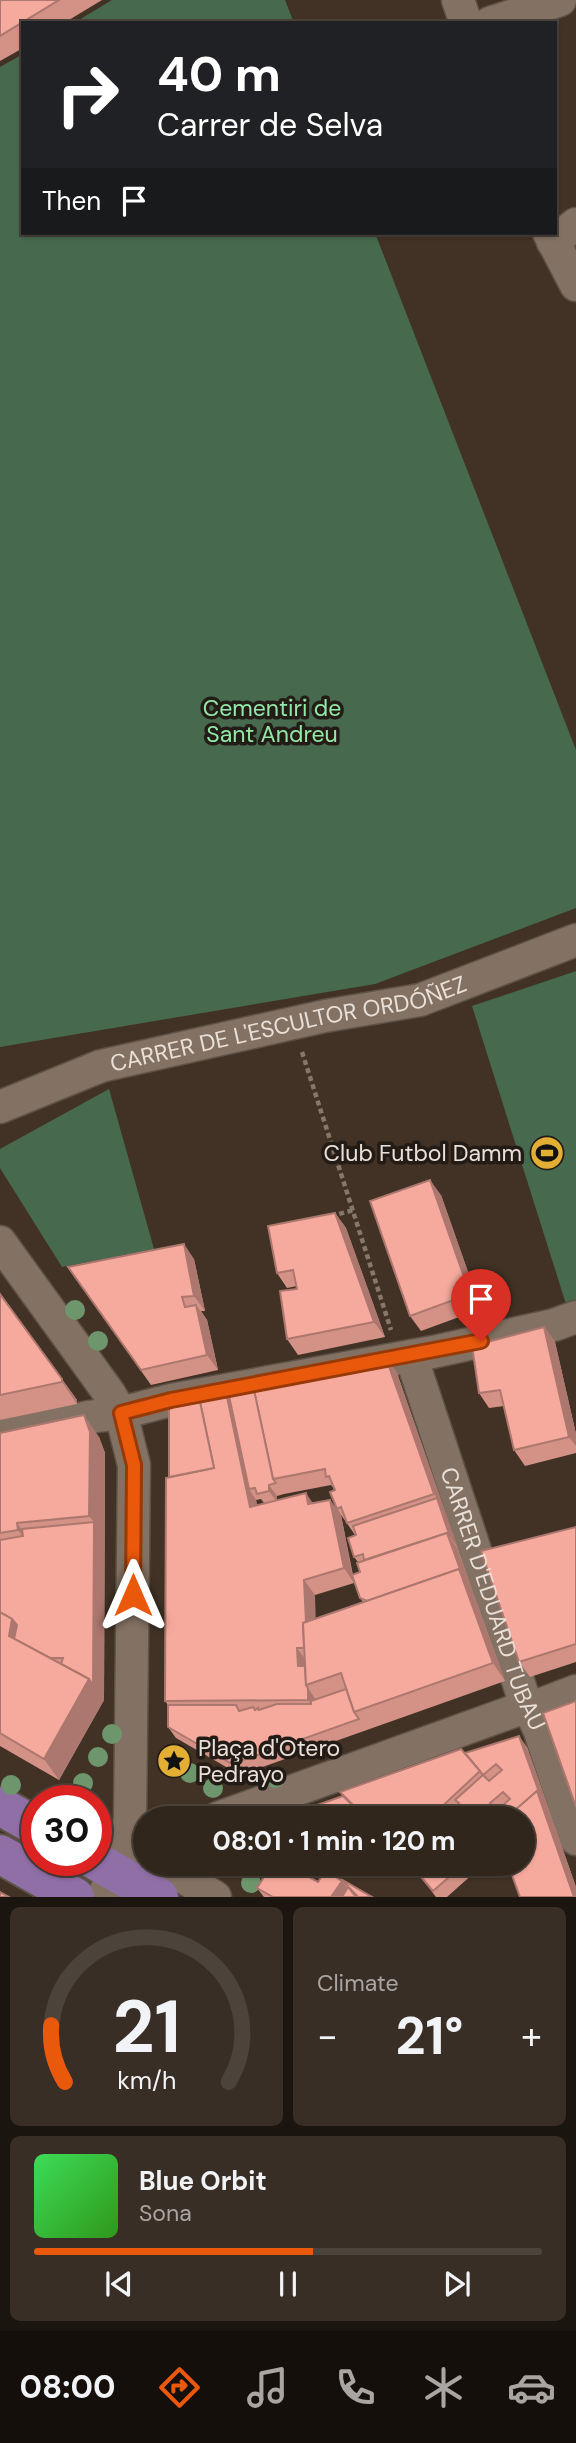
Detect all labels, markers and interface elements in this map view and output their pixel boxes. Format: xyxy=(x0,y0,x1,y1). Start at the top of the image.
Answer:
text: 40 m xyxy=(157,42,281,106)
icon: right xyxy=(42,49,133,140)
text: Carrer de Selva xyxy=(157,104,383,146)
icon: arrive xyxy=(115,182,153,220)
text: Then xyxy=(42,184,101,218)
park label: Cementiri de Sant Andreu xyxy=(203,693,341,749)
street label: CARRER DE L'ESCULTOR ORDÓÑEZ xyxy=(107,969,471,1079)
sports icon: Club Futbol Damm xyxy=(528,1134,566,1172)
place label: Club Futbol Damm xyxy=(324,1138,522,1168)
pin xyxy=(451,1269,511,1341)
icon: arrive xyxy=(462,1280,500,1318)
street label: CARRER D'EDUARD TUBAU xyxy=(434,1463,552,1735)
position arrow xyxy=(96,1558,170,1632)
place label: Plaça d'Otero Pedrayo xyxy=(198,1733,340,1789)
place icon: Plaça d'Otero Pedrayo xyxy=(155,1742,193,1780)
speed limit sign: 30 xyxy=(21,1785,112,1876)
text: 08:01 · 1 min · 120 m xyxy=(212,1824,456,1858)
text: Climate xyxy=(317,1968,399,1998)
text: 21 xyxy=(112,1981,181,2076)
text: 21° xyxy=(396,2002,463,2070)
text: − xyxy=(317,2011,338,2061)
text: + xyxy=(521,2011,542,2061)
text: km/h xyxy=(117,2064,176,2097)
text: Blue Orbit xyxy=(139,2164,267,2198)
text: Sona xyxy=(139,2198,192,2228)
icon: previous xyxy=(100,2265,138,2303)
icon: pause xyxy=(269,2265,307,2303)
icon: next xyxy=(438,2265,476,2303)
icon: directions xyxy=(155,2363,204,2412)
icon: music xyxy=(243,2363,292,2412)
icon: phone xyxy=(331,2363,380,2412)
icon: climate xyxy=(419,2363,468,2412)
icon: car xyxy=(507,2363,556,2412)
text: 08:00 xyxy=(20,2366,116,2408)

